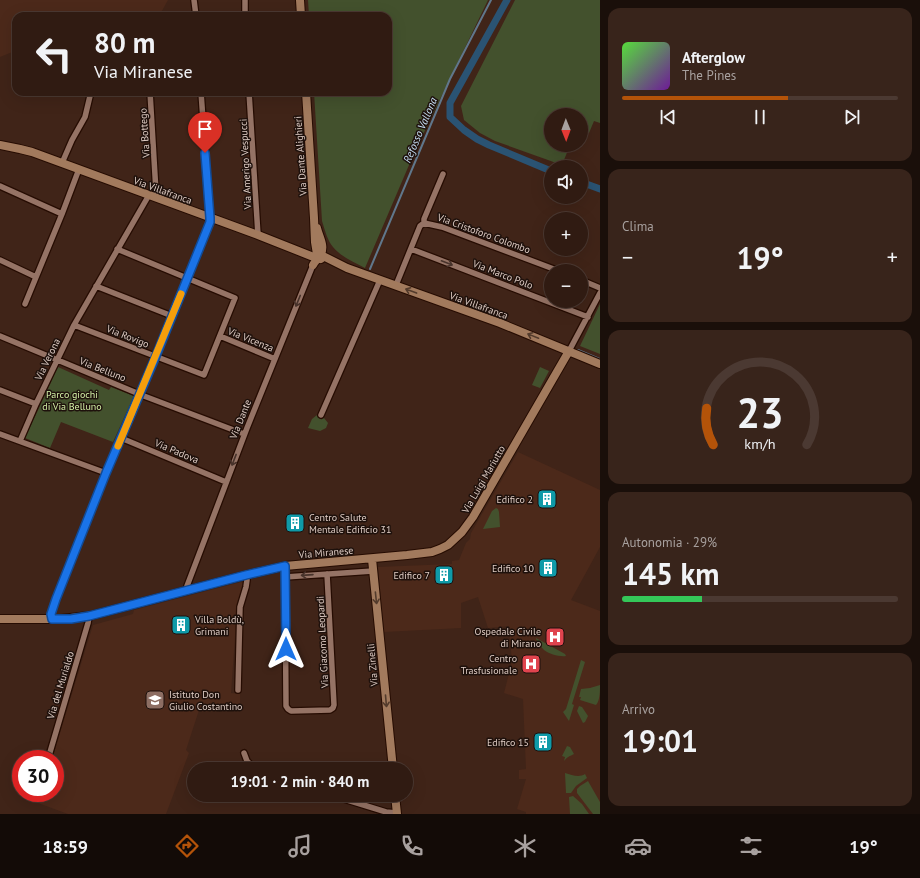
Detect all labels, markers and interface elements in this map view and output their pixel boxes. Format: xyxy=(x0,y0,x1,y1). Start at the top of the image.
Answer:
text: 80 m xyxy=(94,24,155,61)
icon: left xyxy=(28,28,80,80)
text: Afterglow xyxy=(682,48,745,67)
text: Via Miranese xyxy=(94,60,193,83)
text: The Pines xyxy=(682,67,736,84)
water label: Refosso Vallona xyxy=(400,95,440,165)
icon: previous xyxy=(657,106,679,128)
icon: pause xyxy=(749,106,771,128)
icon: next xyxy=(841,106,863,128)
street label: Via Bottego xyxy=(136,108,153,159)
north arrow xyxy=(544,108,588,152)
map controls xyxy=(544,108,588,308)
pin xyxy=(188,112,222,153)
street label: Via Dante Alighieri xyxy=(291,116,310,197)
icon: arrive xyxy=(194,118,216,140)
street label: Via Amerigo Vespucci xyxy=(237,118,254,211)
button: sound xyxy=(544,160,588,204)
street label: Via Villafranca xyxy=(131,174,194,207)
street label: Via Cristoforo Colombo xyxy=(435,210,532,256)
button: + xyxy=(544,212,588,256)
text: Clima xyxy=(622,218,654,235)
text: 19° xyxy=(736,238,784,277)
text: − xyxy=(622,243,633,271)
text: + xyxy=(887,243,898,271)
street label: Via Marco Polo xyxy=(470,257,535,292)
one-way arrow xyxy=(441,259,453,267)
button: − xyxy=(544,264,588,308)
one-way arrow xyxy=(405,287,418,294)
street label: Via Villafranca xyxy=(447,289,510,322)
one-way arrow xyxy=(293,294,301,306)
street label: Via Rovigo xyxy=(104,322,151,351)
street label: Via Vicenza xyxy=(225,324,276,355)
one-way arrow xyxy=(528,332,540,340)
street label: Via Verona xyxy=(31,336,63,383)
street label: Via Belluno xyxy=(77,354,128,385)
text: 23 xyxy=(736,386,784,439)
park label: Parco giochi di Via Belluno xyxy=(42,388,102,413)
street label: Via Dante xyxy=(226,398,254,442)
text: km/h xyxy=(744,434,776,453)
street label: Via Padova xyxy=(152,436,201,467)
street label: Via Luigi Mariutto xyxy=(458,443,508,516)
one-way arrow xyxy=(230,454,238,466)
building icon: Edifico 2 xyxy=(536,488,558,510)
place label: Edifico 2 xyxy=(496,493,533,506)
place label: Centro Salute Mentale Edificio 31 xyxy=(309,511,391,536)
building icon: Centro Salute Mentale Edificio 31 xyxy=(284,512,306,534)
text: Autonomia · 29% xyxy=(622,534,717,551)
street label: Via Miranese xyxy=(297,544,354,561)
text: 145 km xyxy=(622,554,720,593)
building icon: Edifico 10 xyxy=(537,557,559,579)
place label: Edifico 10 xyxy=(492,562,535,575)
building icon: Edifico 7 xyxy=(433,564,455,586)
place label: Edifico 7 xyxy=(393,569,430,582)
one-way arrow xyxy=(301,572,314,579)
one-way arrow xyxy=(372,591,380,604)
street label: Via Giacomo Leopardi xyxy=(314,596,331,689)
place label: Villa Boldù, Grimani xyxy=(194,613,244,638)
building icon: Villa Boldù, Grimani xyxy=(170,614,192,636)
place label: Ospedale Civile di Mirano xyxy=(475,625,541,650)
hospital icon: Ospedale Civile di Mirano xyxy=(544,626,566,648)
position arrow xyxy=(265,628,307,670)
street label: Via Zinelli xyxy=(364,643,381,688)
street label: Via del Murialdo xyxy=(44,650,77,721)
place label: Centro Trasfusionale xyxy=(461,652,517,677)
hospital icon: Centro Trasfusionale xyxy=(520,653,542,675)
place label: Istituto Don Giulio Costantino xyxy=(169,688,242,713)
school or university icon: Istituto Don Giulio Costantino xyxy=(144,689,166,711)
one-way arrow xyxy=(382,694,390,707)
text: Arrivo xyxy=(622,701,655,718)
text: 19:01 xyxy=(622,721,698,760)
building icon: Edifico 15 xyxy=(532,731,554,753)
place label: Edifico 15 xyxy=(487,736,529,749)
speed limit sign: 30 xyxy=(12,750,64,802)
text: 19:01 · 2 min · 840 m xyxy=(231,772,369,791)
icon: directions xyxy=(173,832,201,860)
icon: music xyxy=(286,832,314,860)
icon: phone xyxy=(398,832,426,860)
icon: climate xyxy=(511,832,539,860)
icon: car xyxy=(624,832,652,860)
icon: filters xyxy=(737,832,765,860)
text: 18:59 xyxy=(42,835,88,858)
text: 19° xyxy=(849,835,878,858)

